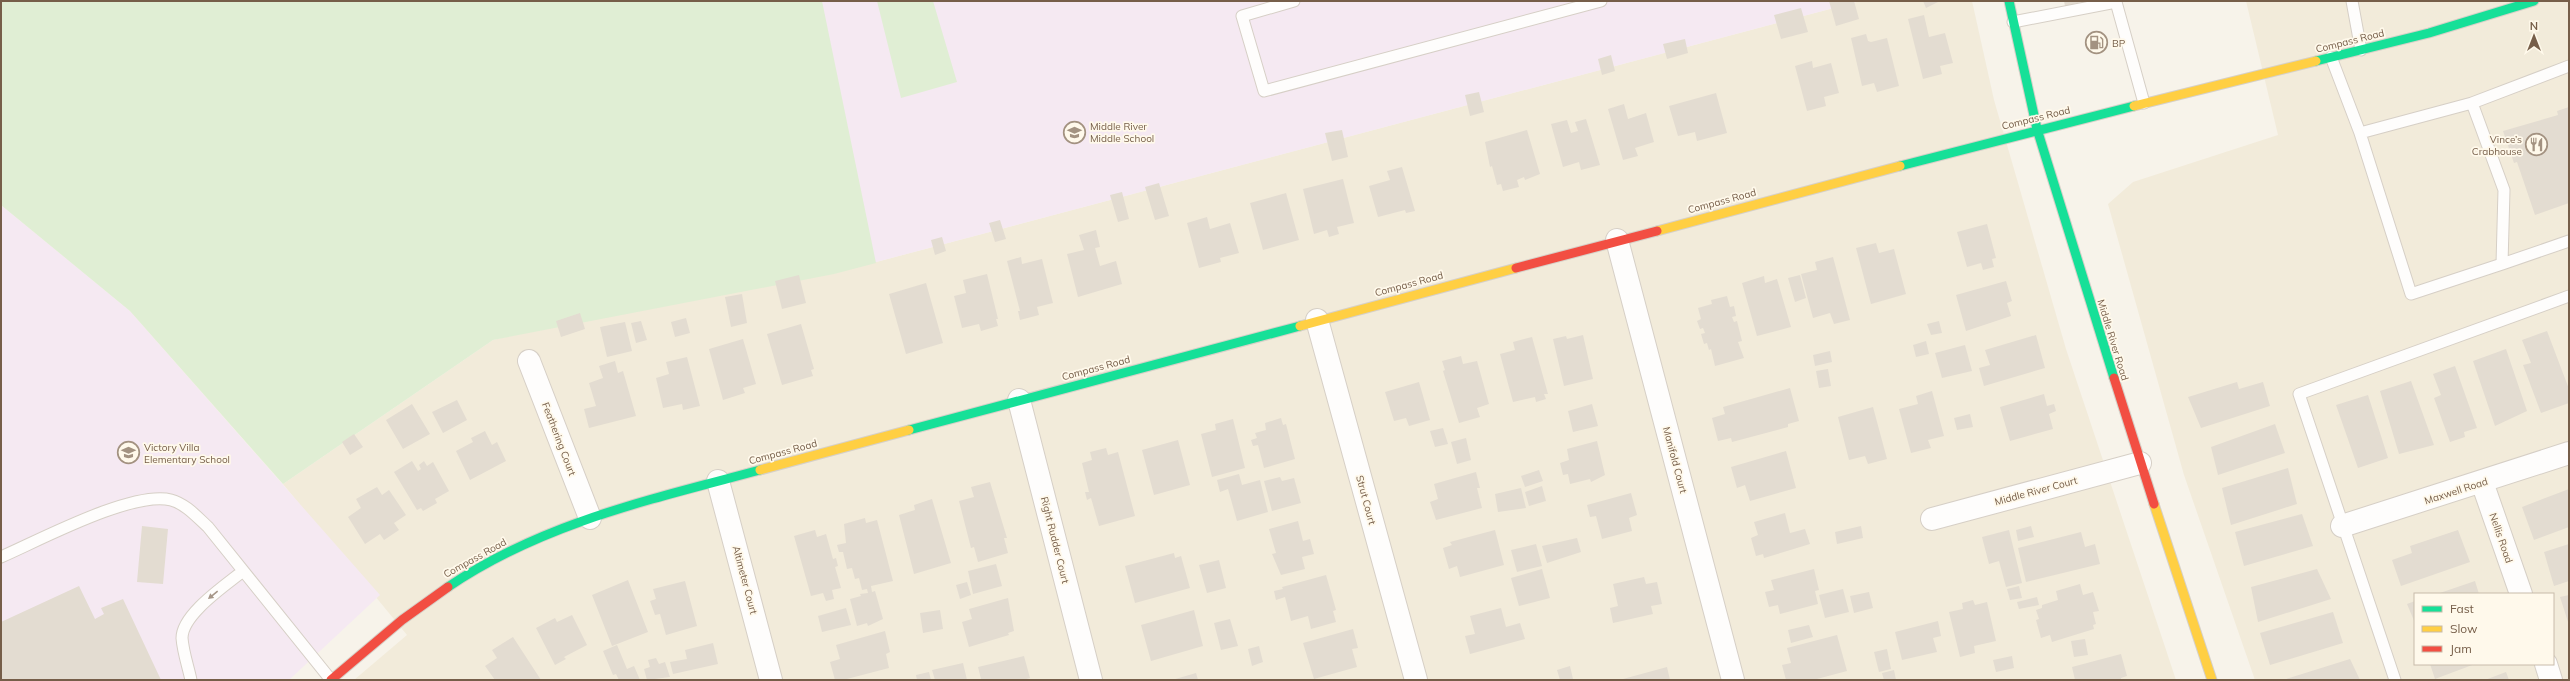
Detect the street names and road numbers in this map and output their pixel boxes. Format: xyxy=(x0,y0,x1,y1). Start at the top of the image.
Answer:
street label: Compass Road xyxy=(2314,26,2386,56)
street label: Compass Road xyxy=(2000,103,2072,133)
street label: Compass Road xyxy=(1686,186,1758,216)
street label: Compass Road xyxy=(1373,269,1445,299)
street label: Middle River Road xyxy=(2094,298,2132,382)
street label: Compass Road xyxy=(1060,353,1132,383)
street label: Feathering Court xyxy=(539,400,579,478)
street label: Manifold Court xyxy=(1660,425,1690,495)
street label: Compass Road xyxy=(747,437,819,467)
street label: Strut Court xyxy=(1353,474,1379,527)
street label: Middle River Court xyxy=(1993,474,2079,508)
street label: Maxwell Road xyxy=(2423,475,2489,507)
street label: Right Rudder Court xyxy=(1038,495,1072,585)
street label: Nellis Road xyxy=(2486,511,2516,565)
street label: Compass Road xyxy=(441,535,509,581)
street label: Altimeter Court xyxy=(730,544,761,616)

